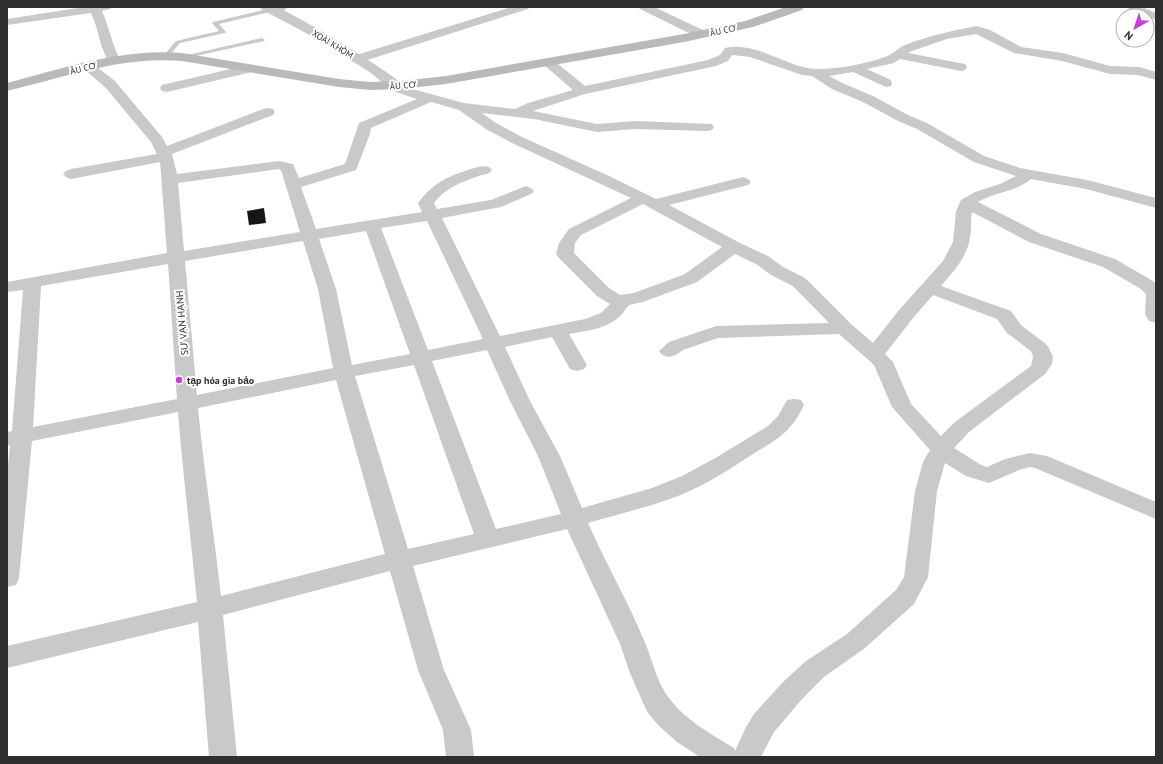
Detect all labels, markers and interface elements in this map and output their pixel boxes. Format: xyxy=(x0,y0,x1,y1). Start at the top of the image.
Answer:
north arrow xyxy=(1115,8,1155,48)
street label: ÂU CƠ xyxy=(709,22,737,38)
street label: XOÀI KHÒM xyxy=(310,27,356,61)
text: N xyxy=(1121,28,1136,43)
street label: ÂU CƠ xyxy=(69,59,97,77)
street label: ÂU CƠ xyxy=(389,79,417,91)
street label: SƯ VẠN HẠNH xyxy=(173,290,191,356)
place label: tạp hóa gia bảo xyxy=(187,374,255,387)
marker: tạp hóa gia bảo xyxy=(174,375,184,385)

